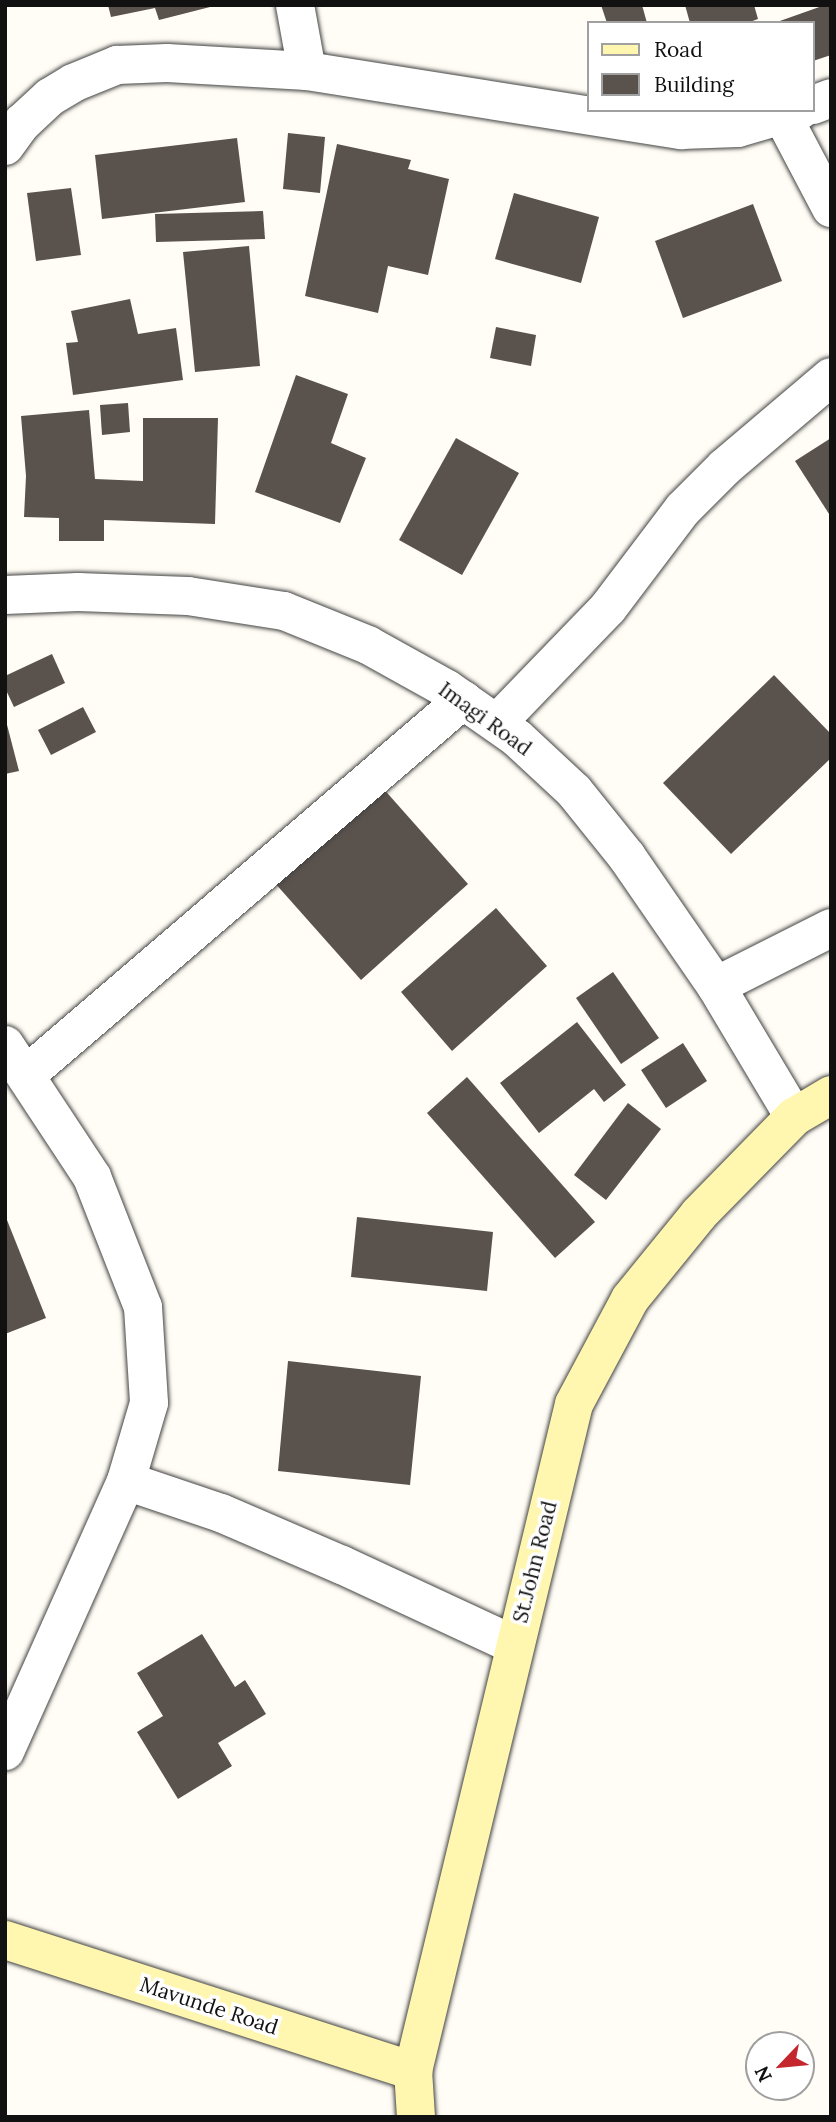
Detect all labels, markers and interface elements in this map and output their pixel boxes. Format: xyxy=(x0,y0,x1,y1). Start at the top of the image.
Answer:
legend xyxy=(588,21,815,112)
text: Road xyxy=(654,36,703,63)
text: Building xyxy=(654,71,734,98)
street label: Imagi Road xyxy=(434,677,536,761)
street label: St.John Road xyxy=(508,1498,562,1626)
street label: Mavunde Road xyxy=(137,1972,281,2040)
north arrow xyxy=(745,2031,815,2101)
text: N xyxy=(749,2062,777,2086)

